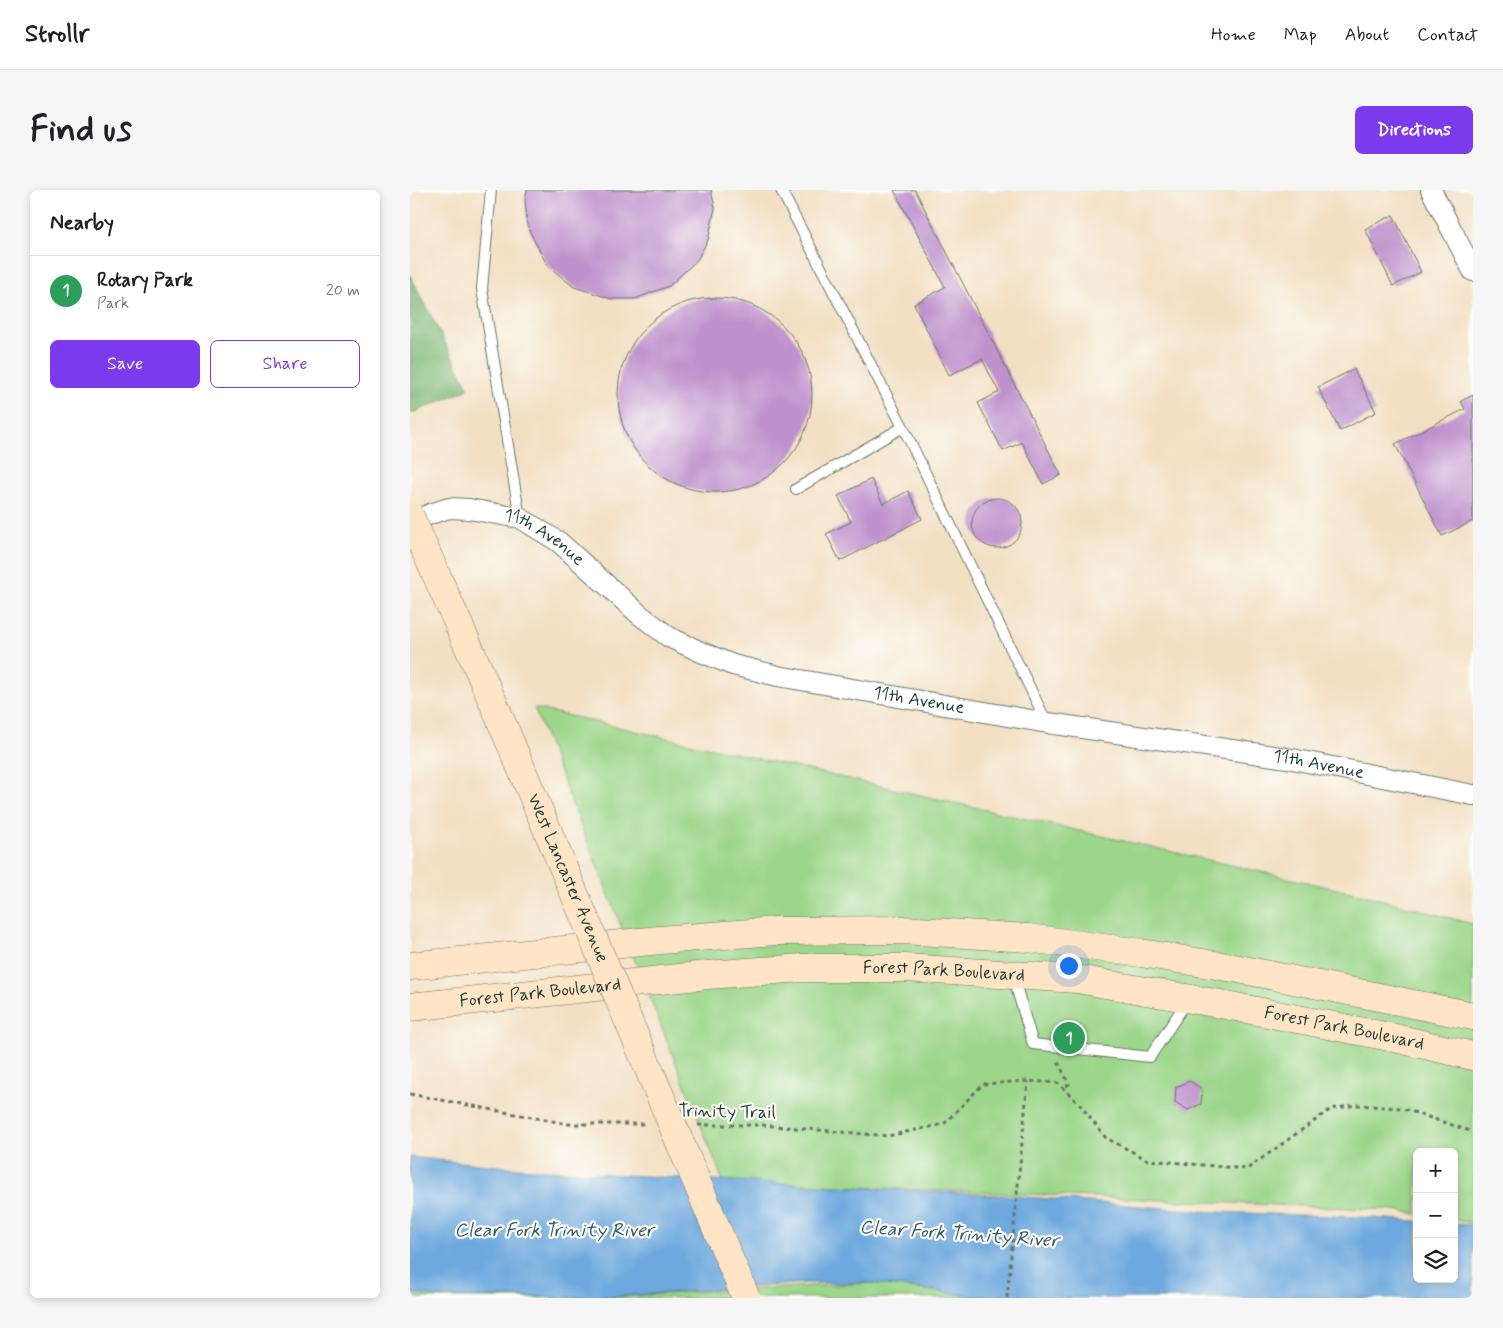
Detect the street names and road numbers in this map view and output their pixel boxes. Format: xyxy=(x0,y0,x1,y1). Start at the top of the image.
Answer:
street label: 11th Avenue xyxy=(502,503,590,572)
street label: 11th Avenue xyxy=(871,681,966,720)
street label: 11th Avenue xyxy=(1272,744,1366,785)
street label: West Lancaster Avenue xyxy=(521,790,614,966)
street label: Forest Park Boulevard xyxy=(863,956,1026,988)
street label: Forest Park Boulevard xyxy=(458,972,622,1014)
street label: Forest Park Boulevard xyxy=(1262,1001,1426,1056)
street label: Trinity Trail xyxy=(678,1099,776,1125)

